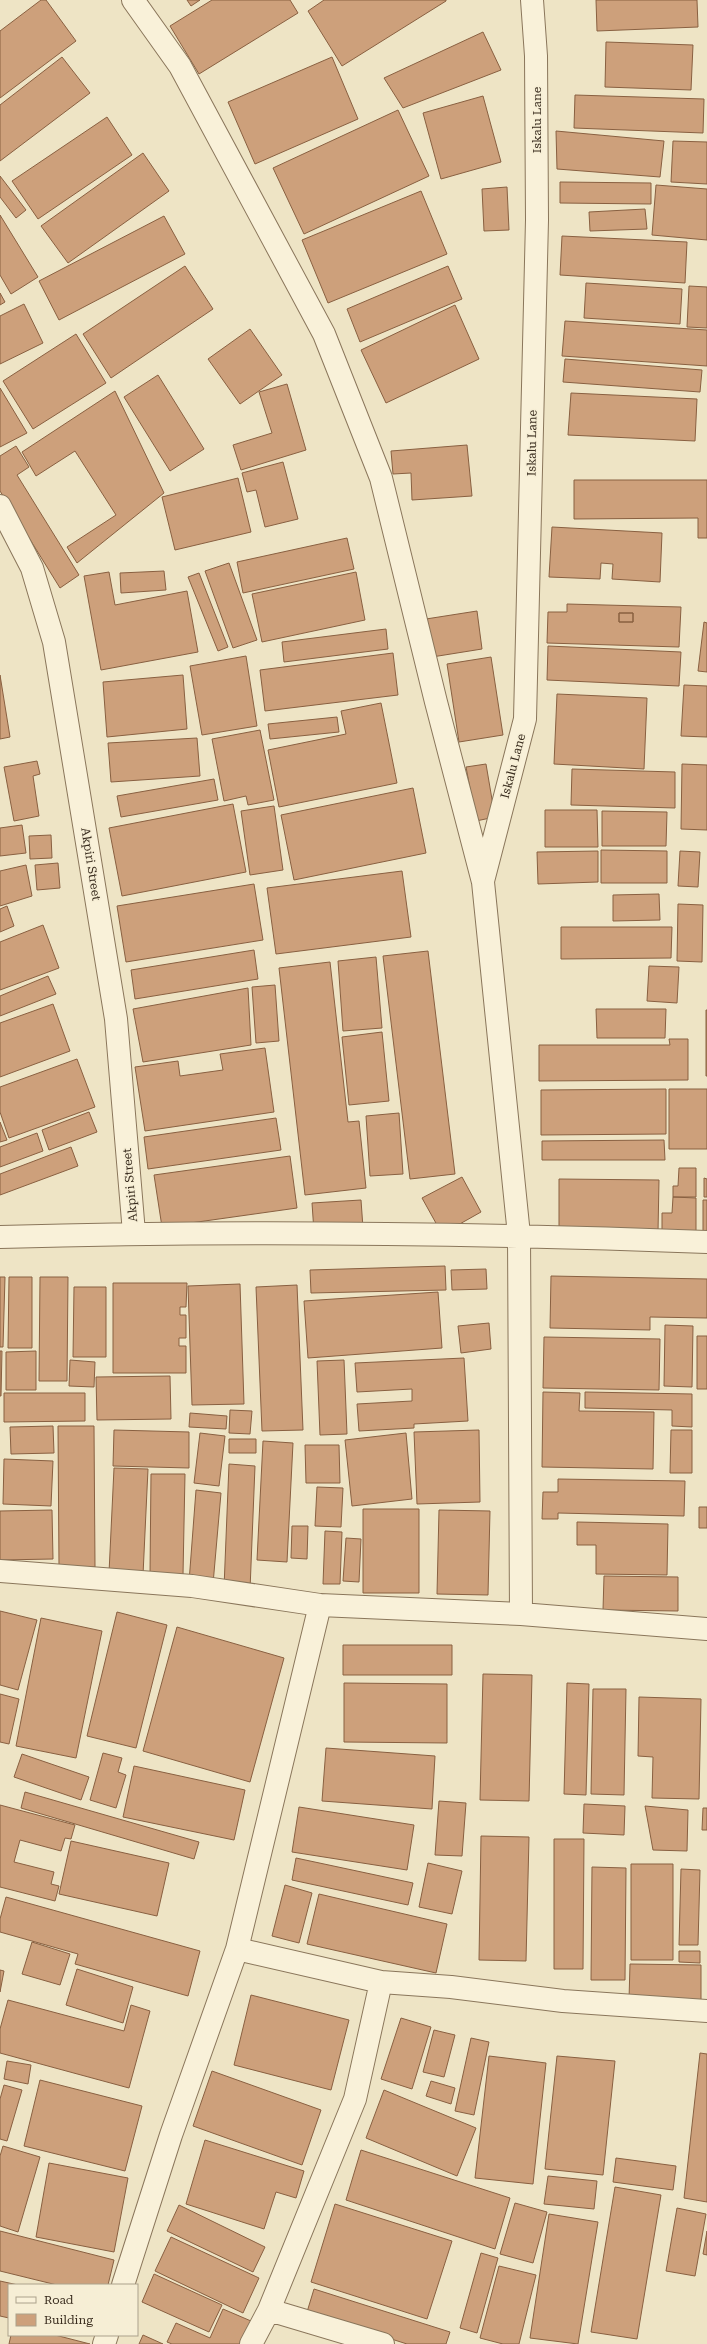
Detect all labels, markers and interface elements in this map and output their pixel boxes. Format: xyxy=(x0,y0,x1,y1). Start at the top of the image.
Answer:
street label: Iskalu Lane xyxy=(530,86,544,153)
street label: Iskalu Lane xyxy=(524,409,540,476)
street label: Iskalu Lane xyxy=(498,732,528,800)
street label: Akpiri Street xyxy=(78,826,104,902)
street label: Akpiri Street xyxy=(120,1147,140,1222)
legend xyxy=(8,2284,138,2336)
text: Road xyxy=(44,2293,74,2307)
text: Building xyxy=(44,2313,93,2327)

